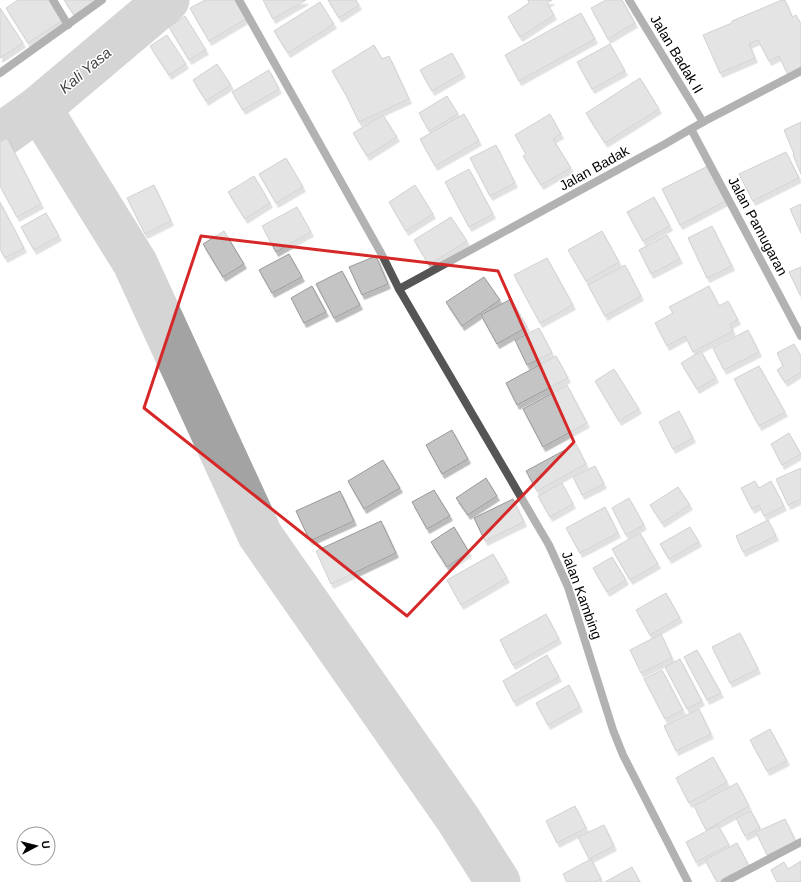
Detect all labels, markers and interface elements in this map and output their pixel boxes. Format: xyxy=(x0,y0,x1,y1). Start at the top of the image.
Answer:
street label: Jalan Badak II xyxy=(647,12,707,96)
water label: Kali Yasa xyxy=(56,44,114,96)
street label: Jalan Badak xyxy=(556,142,632,194)
street label: Jalan Pamugaran xyxy=(725,174,791,278)
street label: Jalan Kambing xyxy=(559,549,605,641)
north arrow xyxy=(16,826,56,866)
text: U xyxy=(39,840,52,850)

